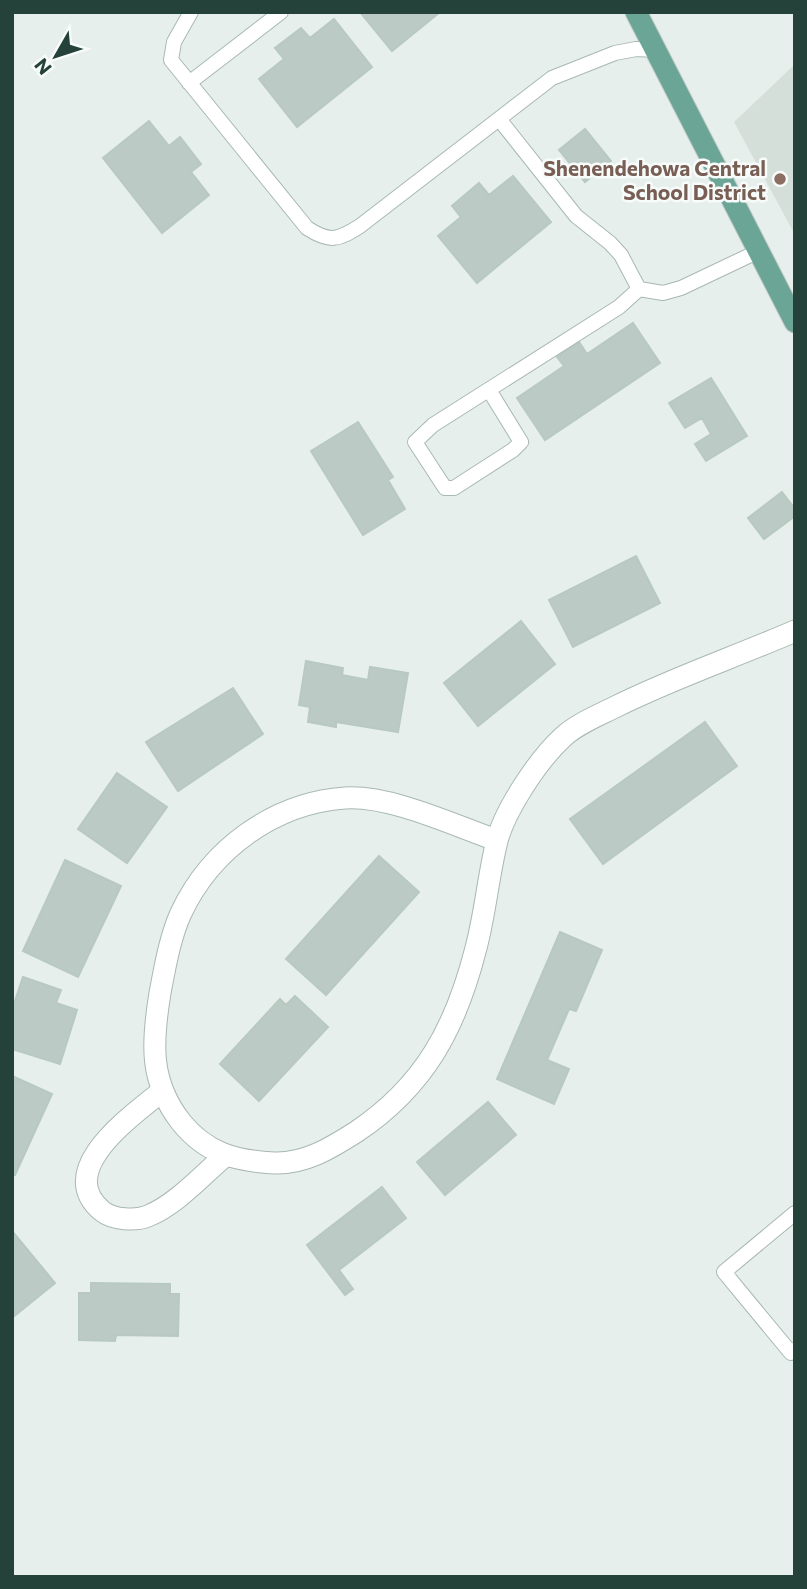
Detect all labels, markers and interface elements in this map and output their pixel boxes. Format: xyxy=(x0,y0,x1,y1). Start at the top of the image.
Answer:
north arrow xyxy=(21,21,91,91)
text: N xyxy=(29,54,56,80)
place label: Shenendehowa Central School District xyxy=(543,155,766,204)
marker: Shenendehowa Central School District xyxy=(772,171,788,187)

